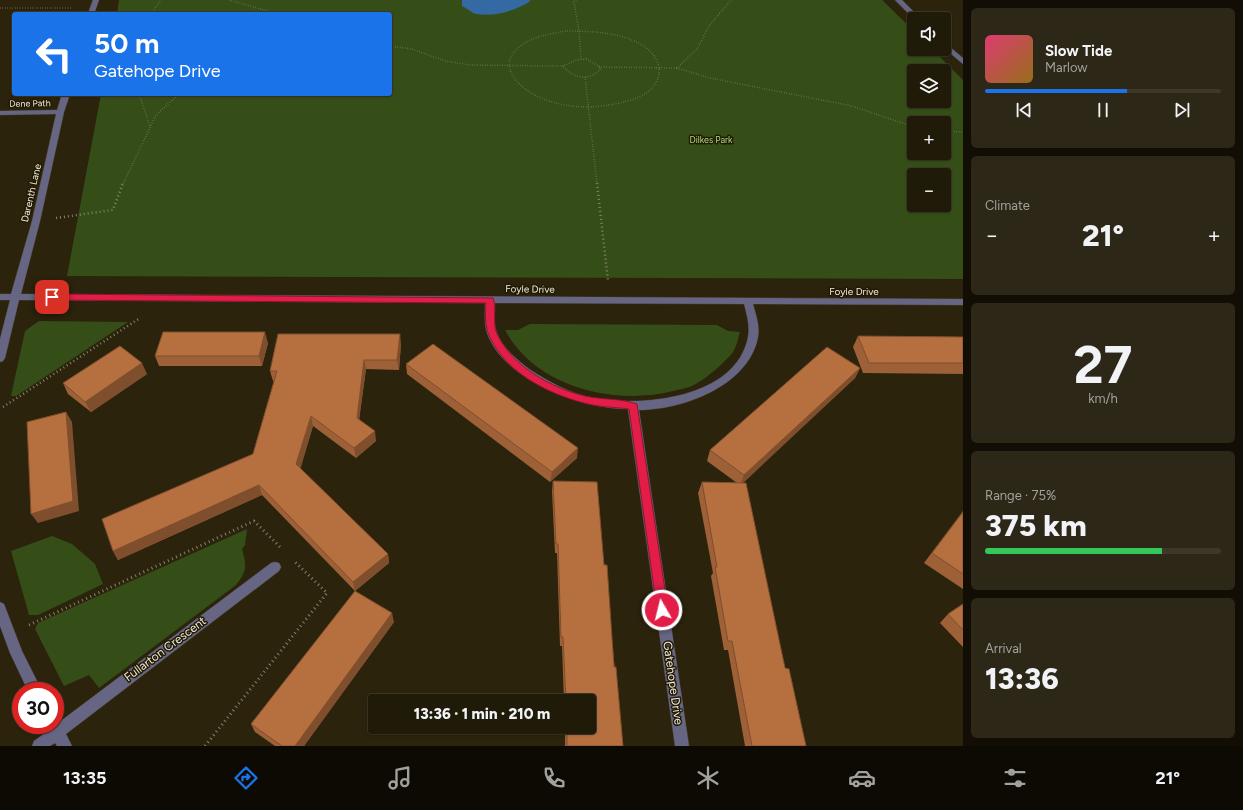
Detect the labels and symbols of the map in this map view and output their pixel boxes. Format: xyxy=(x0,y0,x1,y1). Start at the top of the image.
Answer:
street label: Dene Path xyxy=(9,97,51,109)
park label: Dilkes Park xyxy=(690,134,733,145)
street label: Darenth Lane xyxy=(18,162,44,223)
pin xyxy=(35,280,69,314)
street label: Foyle Drive xyxy=(505,282,555,296)
street label: Foyle Drive xyxy=(829,285,879,298)
position arrow xyxy=(641,589,683,631)
street label: Fullarton Crescent xyxy=(121,613,209,684)
street label: Gatehope Drive xyxy=(660,640,686,726)
speed limit sign: 30 xyxy=(12,682,64,734)

